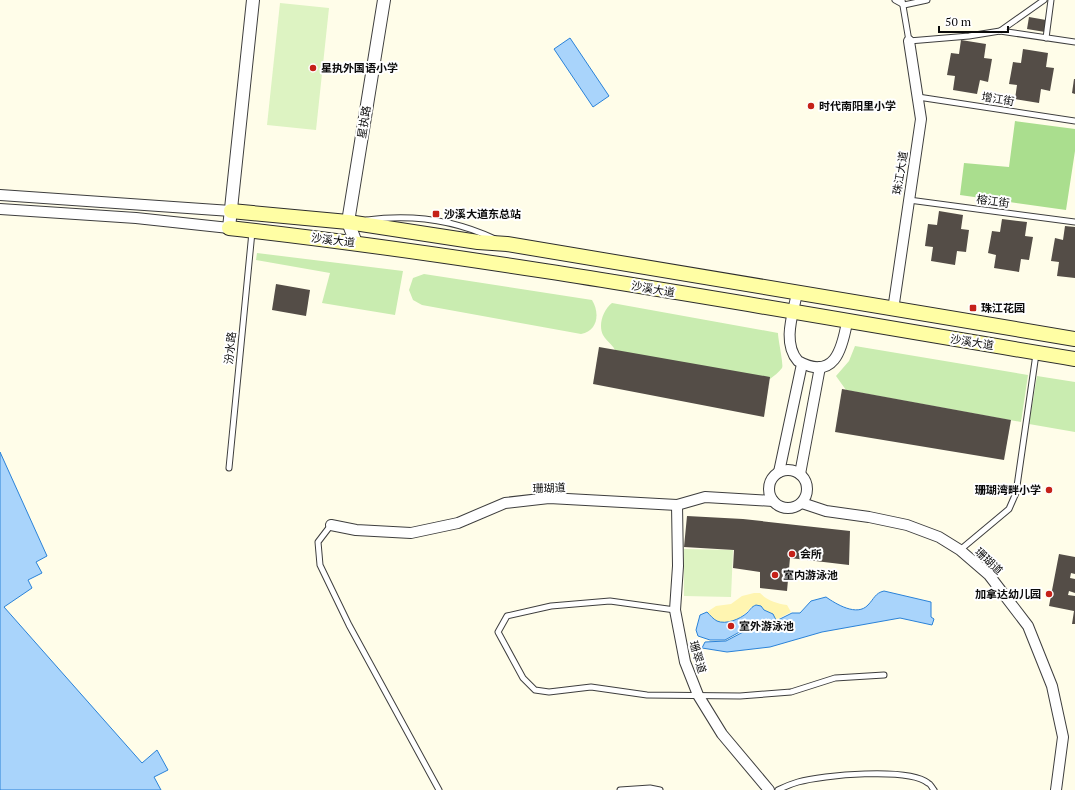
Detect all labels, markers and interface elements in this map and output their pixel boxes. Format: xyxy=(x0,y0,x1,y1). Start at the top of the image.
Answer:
scale bar xyxy=(939,8,1008,34)
text: 50 m xyxy=(945,14,972,29)
place label: 星执外国语小学 xyxy=(321,61,398,75)
marker: 星执外国语小学 xyxy=(308,63,318,73)
street label: 增江街 xyxy=(981,90,1015,108)
place label: 时代南阳里小学 xyxy=(819,99,896,113)
marker: 时代南阳里小学 xyxy=(806,101,816,111)
street label: 星执路 xyxy=(355,105,373,139)
street label: 珠江大道 xyxy=(890,150,910,196)
street label: 榕江街 xyxy=(976,192,1010,210)
place label: 沙溪大道东总站 xyxy=(444,207,521,221)
marker: 沙溪大道东总站 xyxy=(431,209,441,219)
street label: 沙溪大道 xyxy=(310,230,356,250)
street label: 沙溪大道 xyxy=(630,278,676,300)
place label: 珠江花园 xyxy=(981,301,1025,315)
marker: 珠江花园 xyxy=(968,303,978,313)
street label: 汾水路 xyxy=(221,331,239,365)
street label: 沙溪大道 xyxy=(949,332,995,352)
street label: 珊瑚道 xyxy=(532,480,566,496)
place label: 珊瑚湾畔小学 xyxy=(975,483,1041,497)
marker: 珊瑚湾畔小学 xyxy=(1044,485,1054,495)
street label: 珊瑚道 xyxy=(972,545,1006,577)
place label: 会所 xyxy=(800,547,822,561)
marker: 会所 xyxy=(787,549,797,559)
place label: 室内游泳池 xyxy=(783,568,838,582)
marker: 室内游泳池 xyxy=(770,570,780,580)
place label: 加拿达幼儿园 xyxy=(975,587,1041,601)
marker: 加拿达幼儿园 xyxy=(1044,589,1054,599)
place label: 室外游泳池 xyxy=(739,619,794,633)
marker: 室外游泳池 xyxy=(726,621,736,631)
street label: 珊翠道 xyxy=(687,639,709,675)

